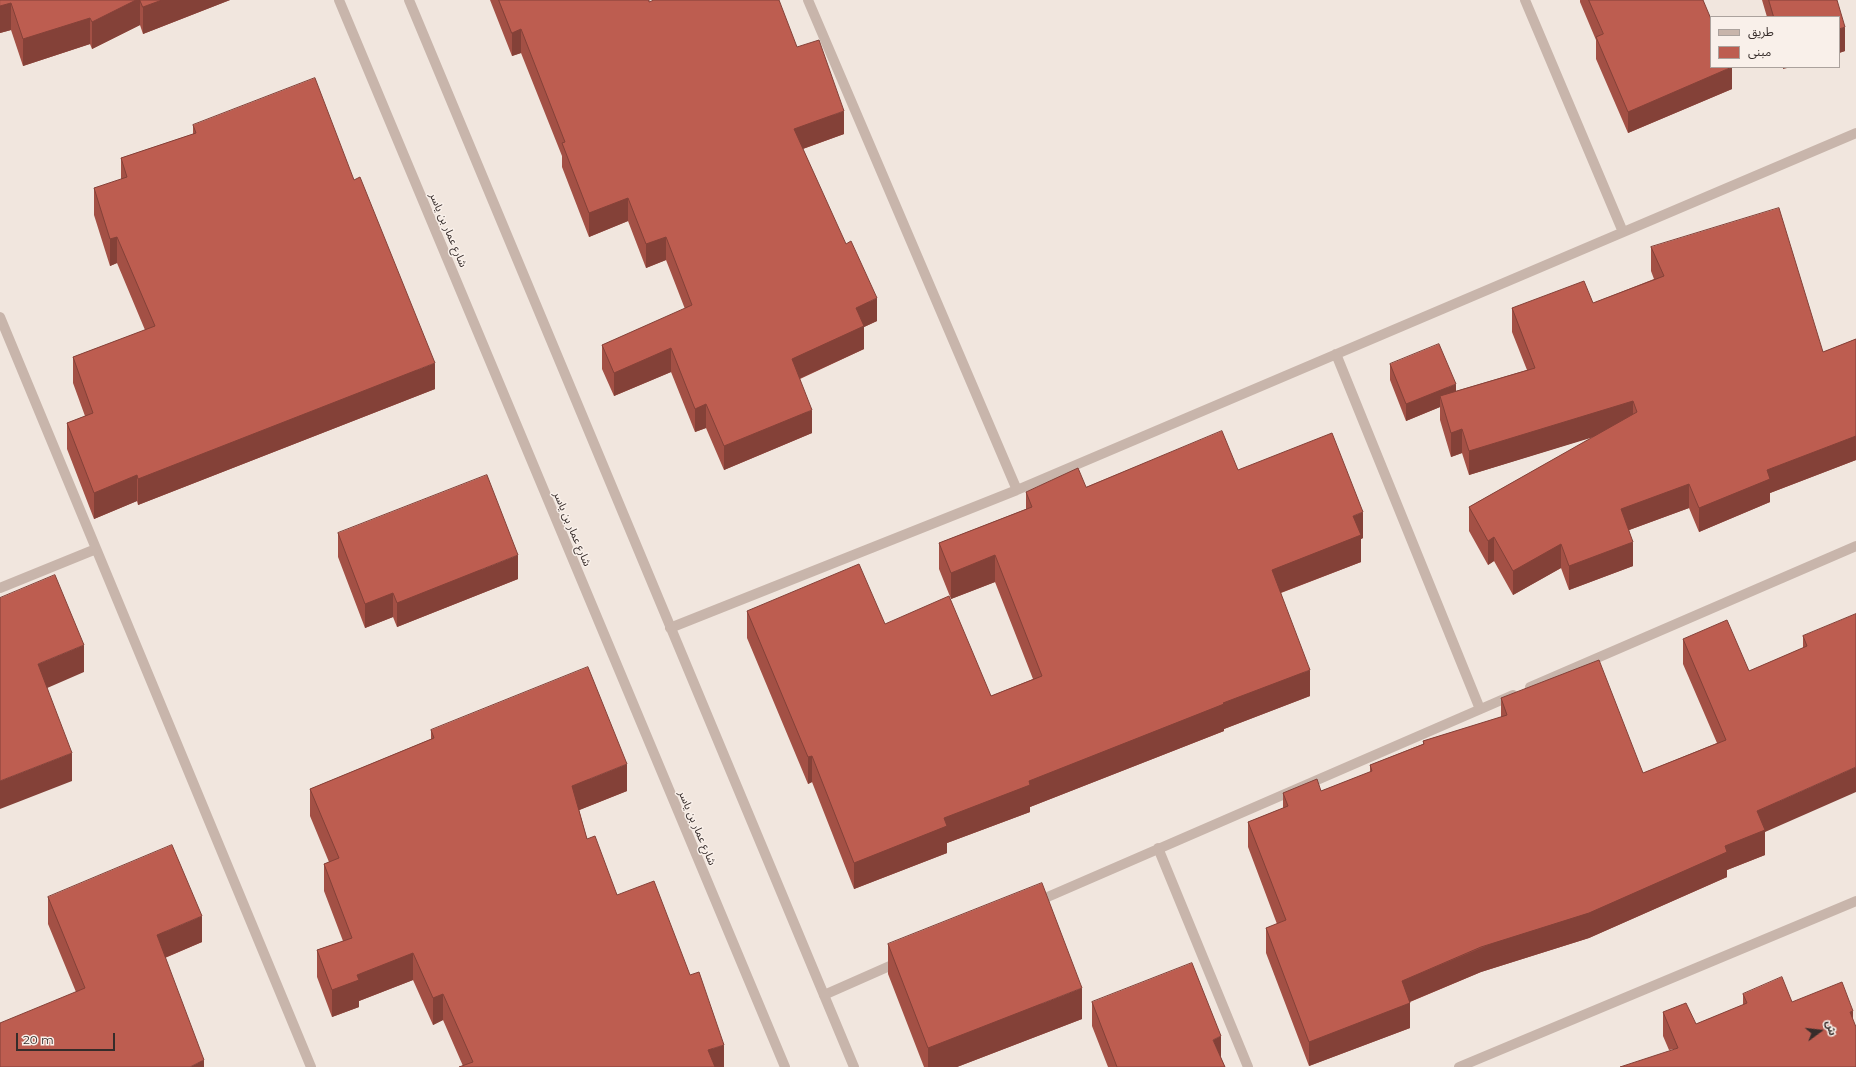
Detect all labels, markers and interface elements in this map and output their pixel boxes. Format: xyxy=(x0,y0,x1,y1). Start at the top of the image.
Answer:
legend xyxy=(1710,16,1840,68)
text: طريق xyxy=(1748,24,1774,39)
text: مبنى xyxy=(1748,44,1771,59)
street label: شارع عمار بن ياسر xyxy=(426,191,470,269)
street label: شارع عمار بن ياسر xyxy=(550,490,594,568)
street label: شارع عمار بن ياسر xyxy=(675,789,719,867)
north arrow xyxy=(1800,1011,1840,1051)
text: ش xyxy=(1823,1019,1840,1037)
scale bar xyxy=(18,1025,117,1051)
text: 20 m xyxy=(23,1032,54,1047)

